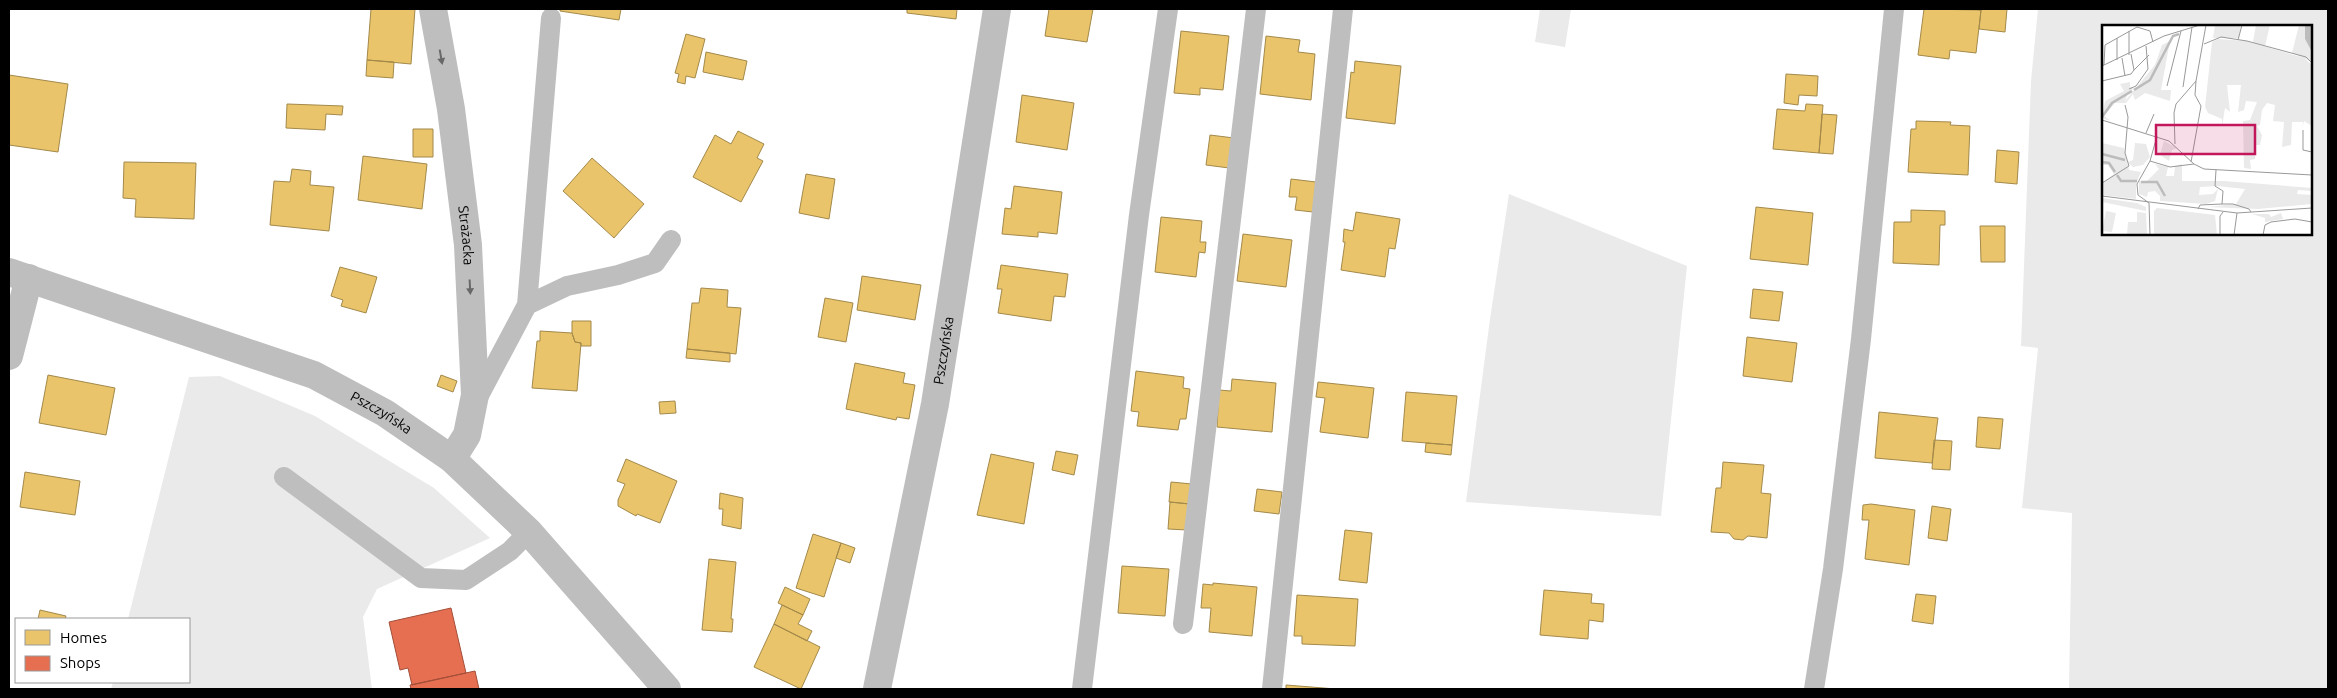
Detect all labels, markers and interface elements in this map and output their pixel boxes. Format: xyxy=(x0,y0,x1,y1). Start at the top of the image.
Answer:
inset map xyxy=(2102,25,2312,235)
one-way arrow xyxy=(438,49,446,65)
street label: Strażacka xyxy=(455,205,477,266)
one-way arrow xyxy=(466,279,474,295)
street label: Pszczyńska xyxy=(930,315,957,386)
street label: Pszczyńska xyxy=(348,388,415,437)
legend xyxy=(15,618,190,683)
text: Homes xyxy=(60,629,107,646)
text: Shops xyxy=(60,654,101,671)

